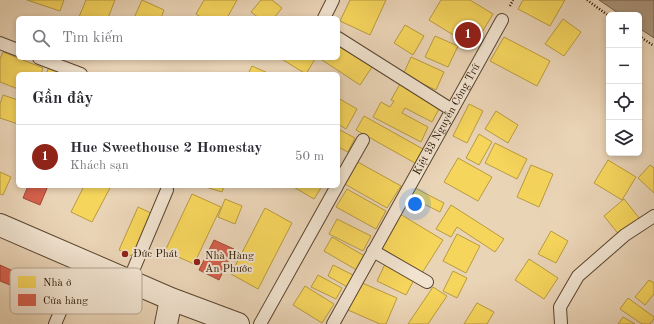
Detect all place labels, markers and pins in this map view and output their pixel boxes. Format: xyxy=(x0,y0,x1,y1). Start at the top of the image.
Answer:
pin: 1 xyxy=(455,20,481,50)
marker: Đức Phát xyxy=(120,249,130,259)
place label: Đức Phát xyxy=(133,249,178,260)
place label: Nhà Hàng An Phước xyxy=(205,251,254,275)
marker: Nhà Hàng An Phước xyxy=(192,257,202,267)

